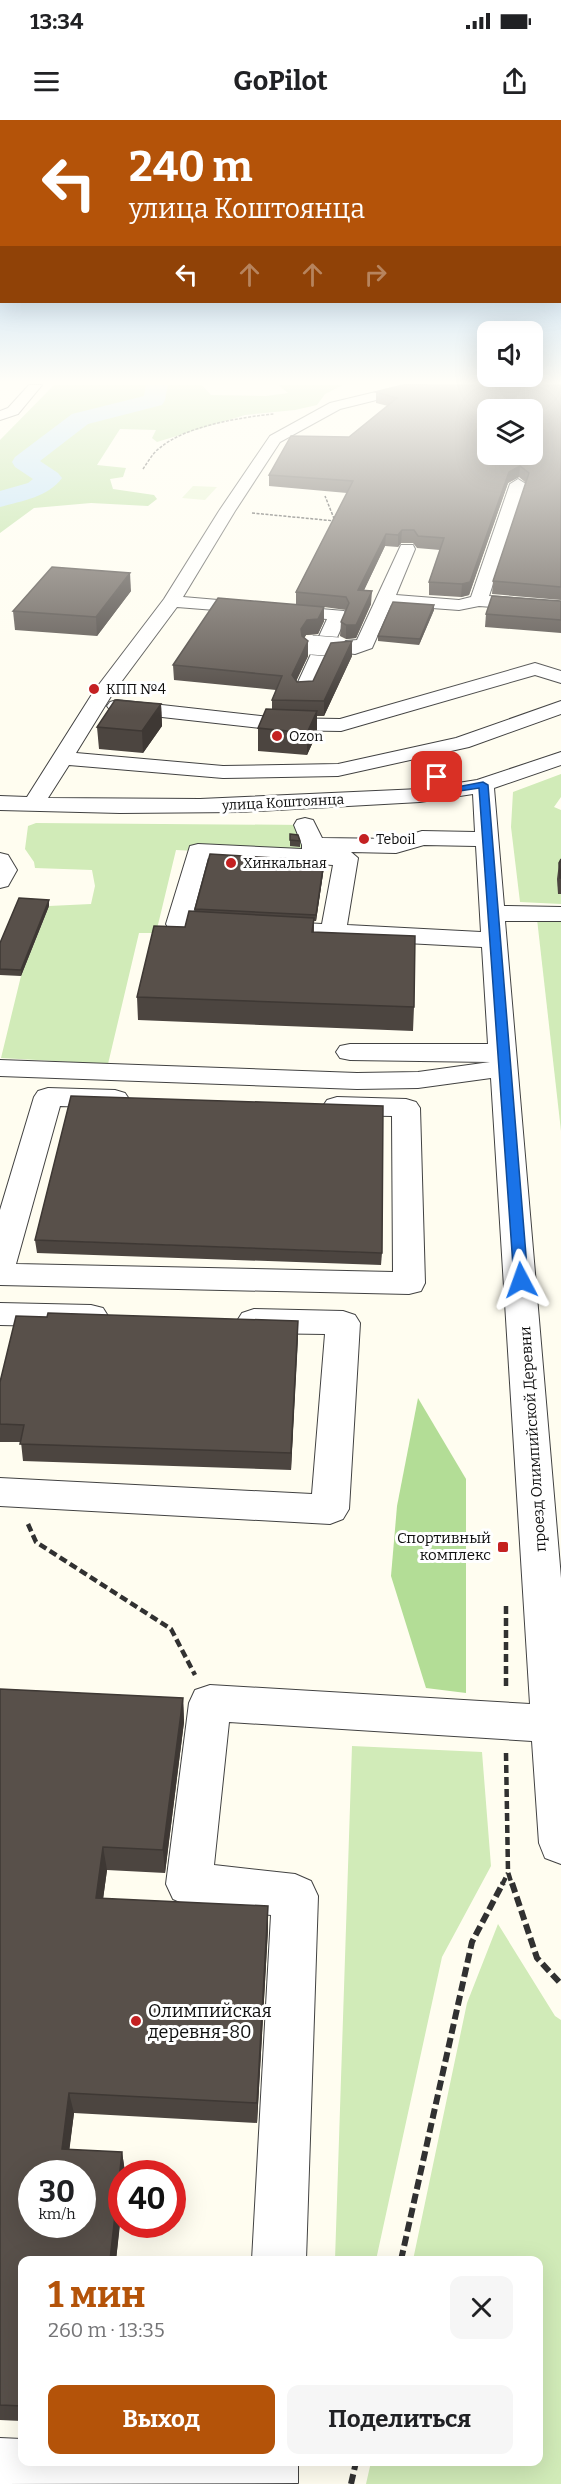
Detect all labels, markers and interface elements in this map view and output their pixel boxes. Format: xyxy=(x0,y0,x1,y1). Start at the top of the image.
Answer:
text: 13:34 xyxy=(30,8,83,35)
icon: menu xyxy=(30,65,63,98)
text: GoPilot xyxy=(233,65,328,97)
icon: share xyxy=(498,65,531,98)
text: 240 m xyxy=(129,142,253,192)
icon: left xyxy=(30,144,108,222)
text: улица Коштоянца xyxy=(129,193,365,225)
icon: left xyxy=(170,258,203,291)
icon: ahead xyxy=(233,258,266,291)
icon: ahead xyxy=(296,258,329,291)
icon: right xyxy=(359,258,392,291)
map controls xyxy=(477,321,543,465)
button: sound xyxy=(477,321,543,387)
button: layers xyxy=(477,399,543,465)
place label: КПП №4 xyxy=(106,681,166,698)
marker: КПП №4 xyxy=(87,682,101,696)
place label: Ozon xyxy=(289,728,323,745)
marker: Ozon xyxy=(270,729,284,743)
pin xyxy=(411,751,462,802)
icon: arrive xyxy=(420,760,453,793)
street label: улица Коштоянца xyxy=(220,791,345,814)
place label: Teboil xyxy=(376,831,416,848)
marker: Teboil xyxy=(357,832,371,846)
place label: Хинкальная xyxy=(243,855,327,872)
marker: Хинкальная xyxy=(224,856,238,870)
position arrow xyxy=(489,1248,553,1312)
street label: проезд Олимпийской Деревни xyxy=(516,1326,550,1552)
place label: Спортивный комплекс xyxy=(397,1529,491,1564)
marker: Спортивный комплекс xyxy=(496,1540,510,1554)
place label: Олимпийская деревня-80 xyxy=(148,2000,272,2043)
marker: Олимпийская деревня-80 xyxy=(129,2014,143,2028)
speed limit sign: 40 xyxy=(108,2160,186,2238)
text: 30 xyxy=(39,2174,75,2210)
text: km/h xyxy=(38,2205,76,2223)
text: 1 мин xyxy=(48,2273,146,2317)
button: close xyxy=(450,2276,513,2339)
text: 260 m · 13:35 xyxy=(48,2318,165,2342)
button: Выход xyxy=(48,2385,275,2454)
button: Поделиться xyxy=(287,2385,513,2454)

